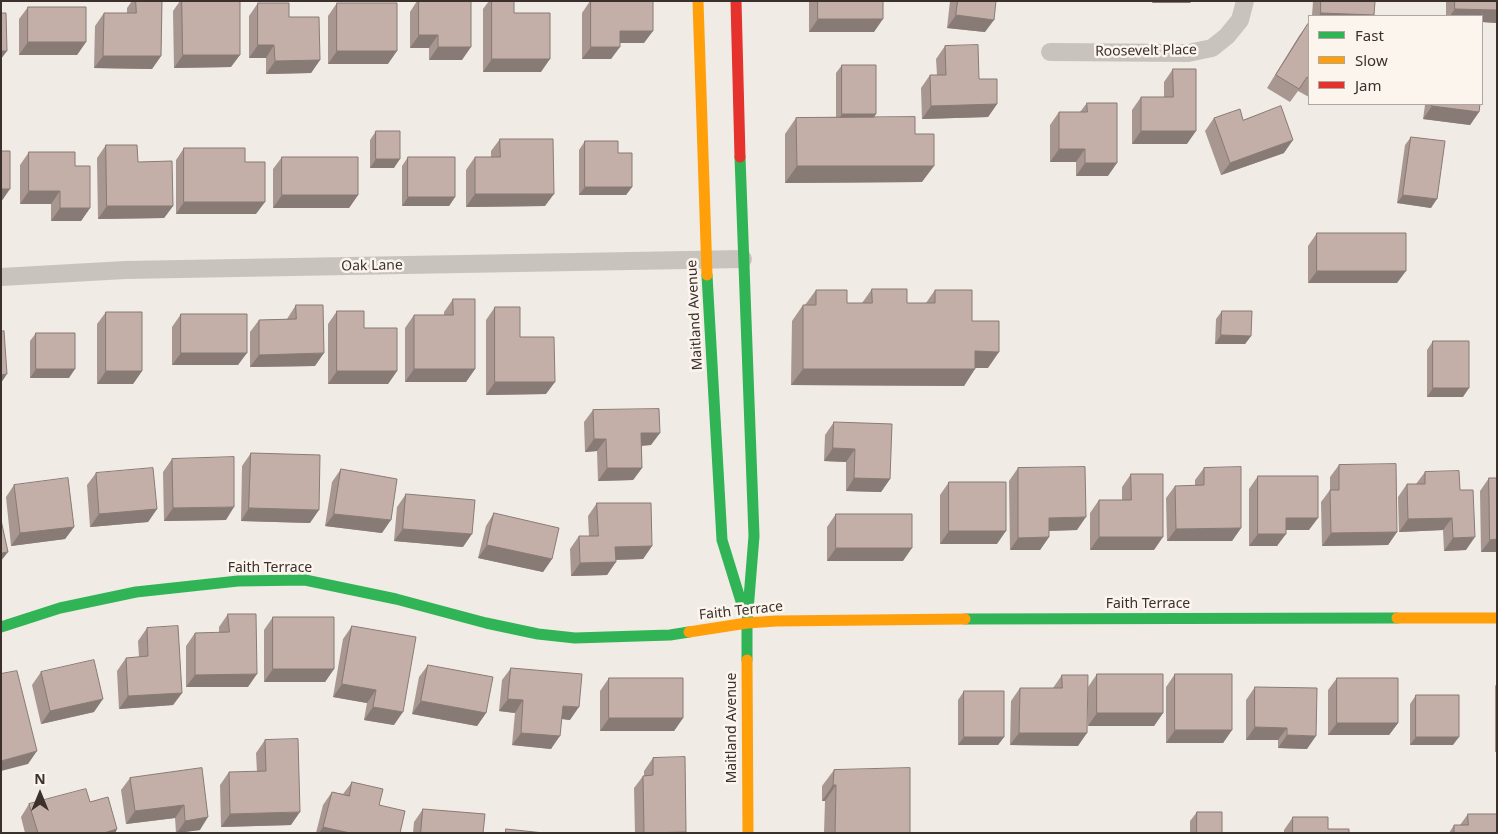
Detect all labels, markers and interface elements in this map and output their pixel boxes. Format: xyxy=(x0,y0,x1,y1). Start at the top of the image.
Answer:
legend xyxy=(1308,15,1483,105)
text: Fast xyxy=(1355,25,1384,45)
street label: Roosevelt Place xyxy=(1095,42,1197,60)
text: Slow xyxy=(1355,50,1388,70)
text: Jam xyxy=(1355,75,1382,95)
street label: Oak Lane xyxy=(341,257,403,275)
street label: Maitland Avenue xyxy=(684,259,706,371)
street label: Faith Terrace xyxy=(228,560,312,576)
street label: Faith Terrace xyxy=(1106,596,1190,612)
street label: Faith Terrace xyxy=(698,598,784,624)
street label: Maitland Avenue xyxy=(724,673,740,783)
north arrow xyxy=(15,769,65,819)
text: N xyxy=(34,769,46,788)

